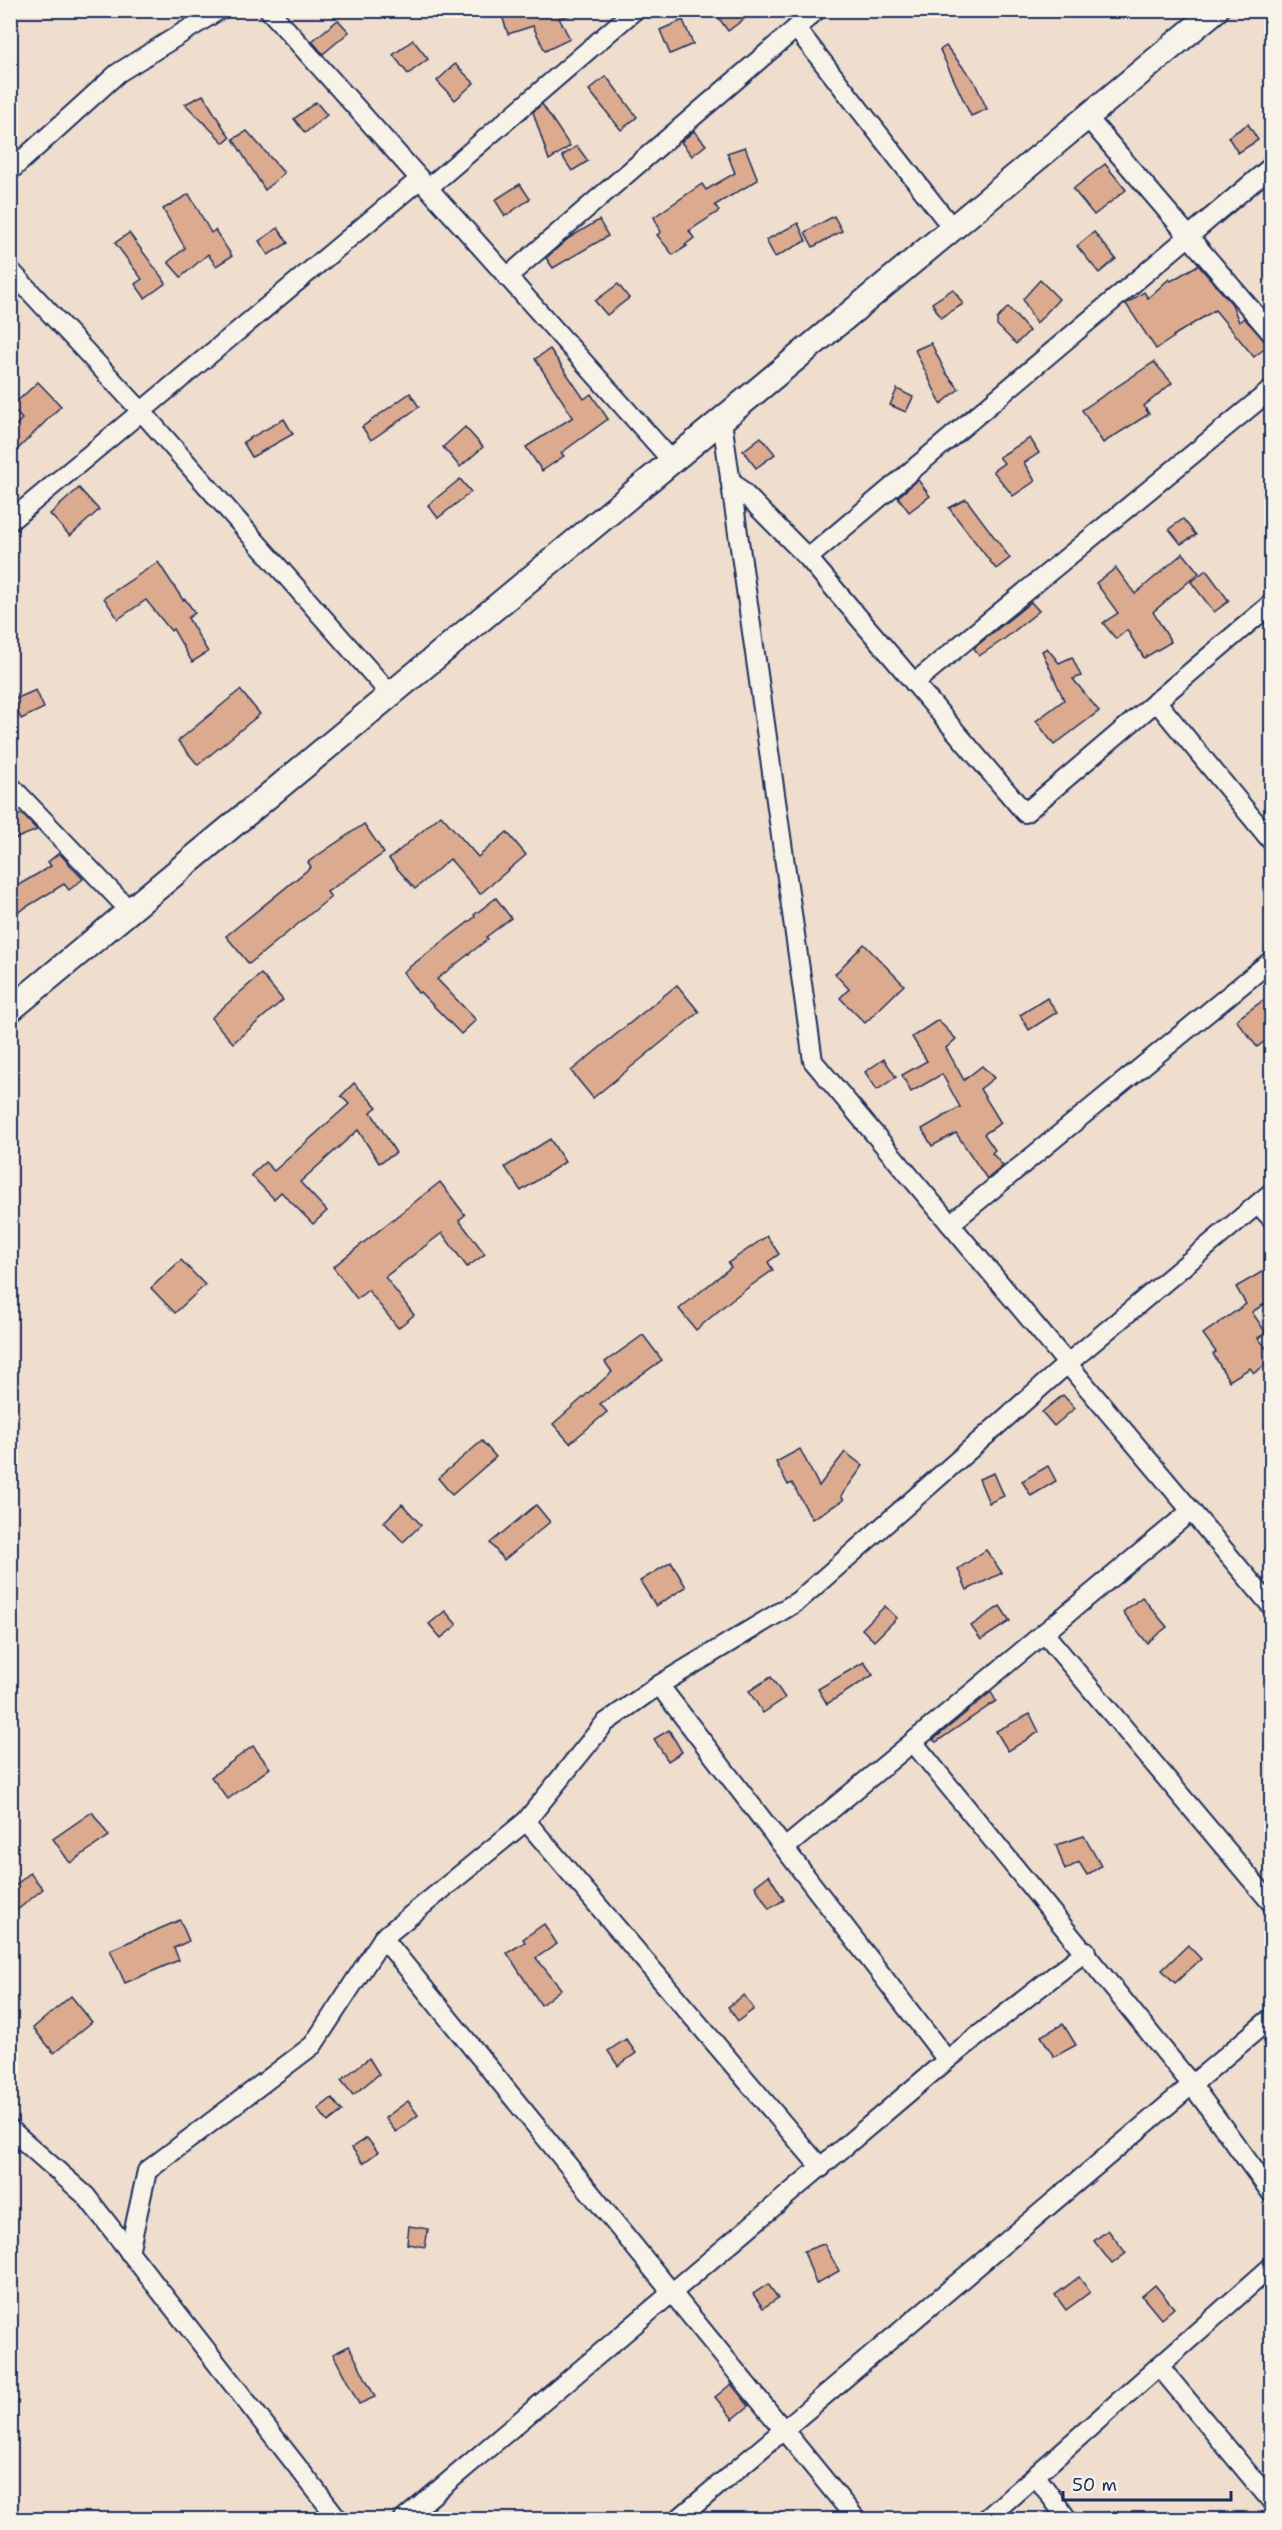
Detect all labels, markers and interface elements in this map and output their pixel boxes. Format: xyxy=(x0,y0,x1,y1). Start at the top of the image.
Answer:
scale bar xyxy=(1063,2464,1231,2502)
text: 50 m xyxy=(1072,2473,1117,2497)

